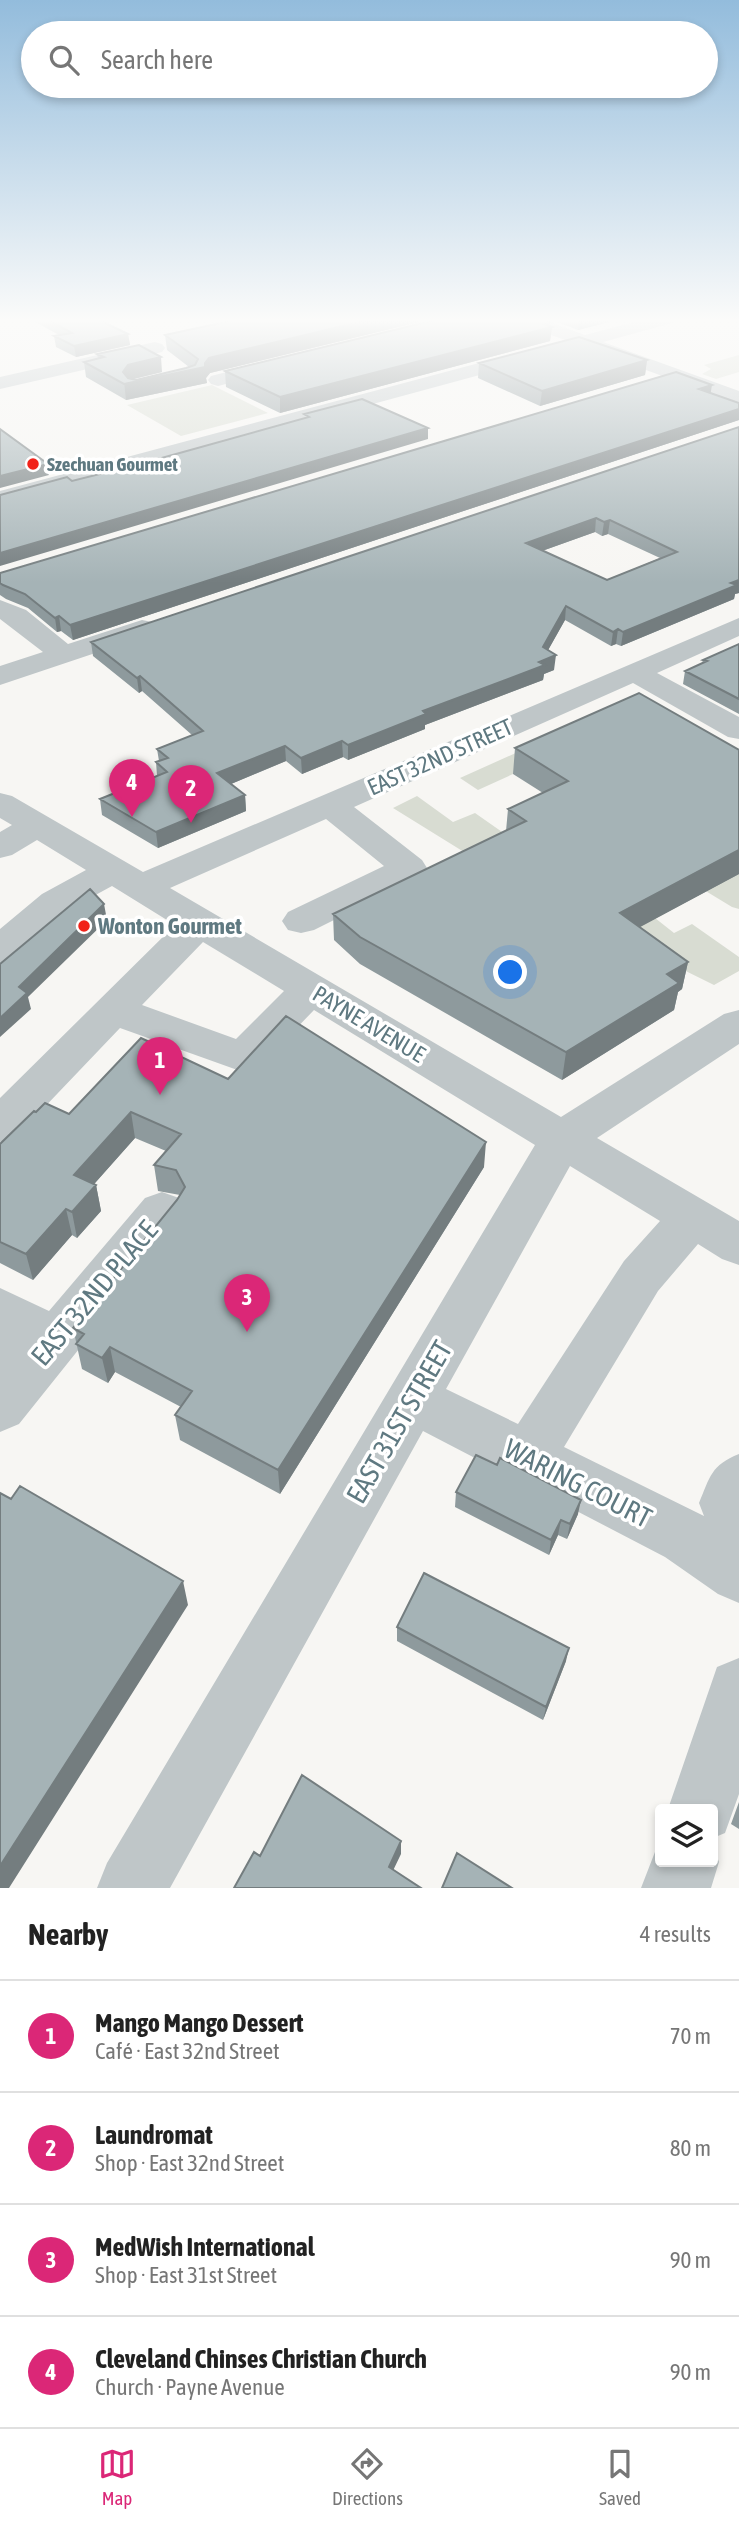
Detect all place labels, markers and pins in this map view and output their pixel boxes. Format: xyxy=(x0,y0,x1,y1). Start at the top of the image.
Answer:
place label: Szechuan Gourmet xyxy=(47,453,178,475)
marker: Szechuan Gourmet xyxy=(25,456,41,472)
pin: 4 xyxy=(109,759,155,817)
pin: 2 xyxy=(168,765,214,823)
place label: Wonton Gourmet xyxy=(97,913,242,939)
marker: Wonton Gourmet xyxy=(76,918,92,934)
pin: 1 xyxy=(137,1037,183,1095)
pin: 3 xyxy=(224,1274,270,1332)

